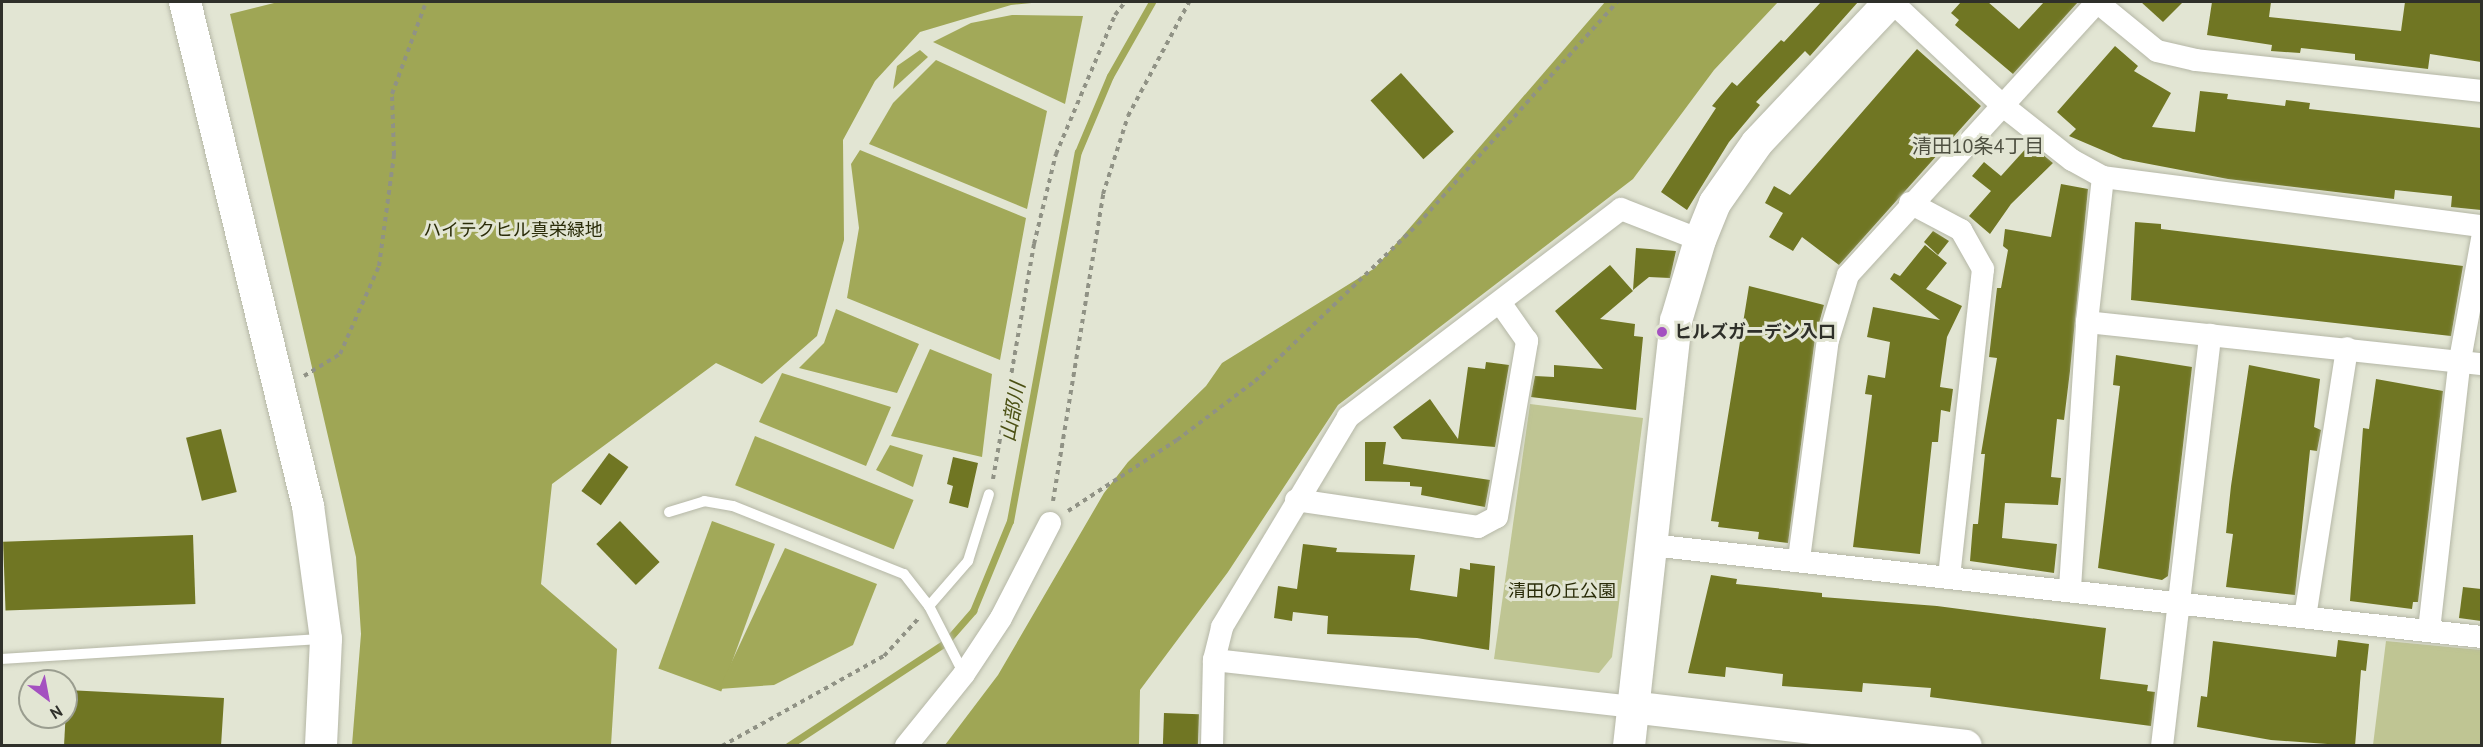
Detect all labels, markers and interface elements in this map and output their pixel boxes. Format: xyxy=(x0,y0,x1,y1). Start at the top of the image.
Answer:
district label: 清田10条4丁目 xyxy=(1912,134,2044,158)
park label: ハイテクヒル真栄緑地 xyxy=(423,219,603,241)
place label: ヒルズガーデン入口 xyxy=(1674,321,1836,343)
marker: ヒルズガーデン入口 xyxy=(1655,325,1669,339)
water label: 山部川 xyxy=(996,380,1030,444)
park label: 清田の丘公園 xyxy=(1508,580,1616,602)
north arrow xyxy=(18,669,78,729)
text: N xyxy=(47,701,66,724)

